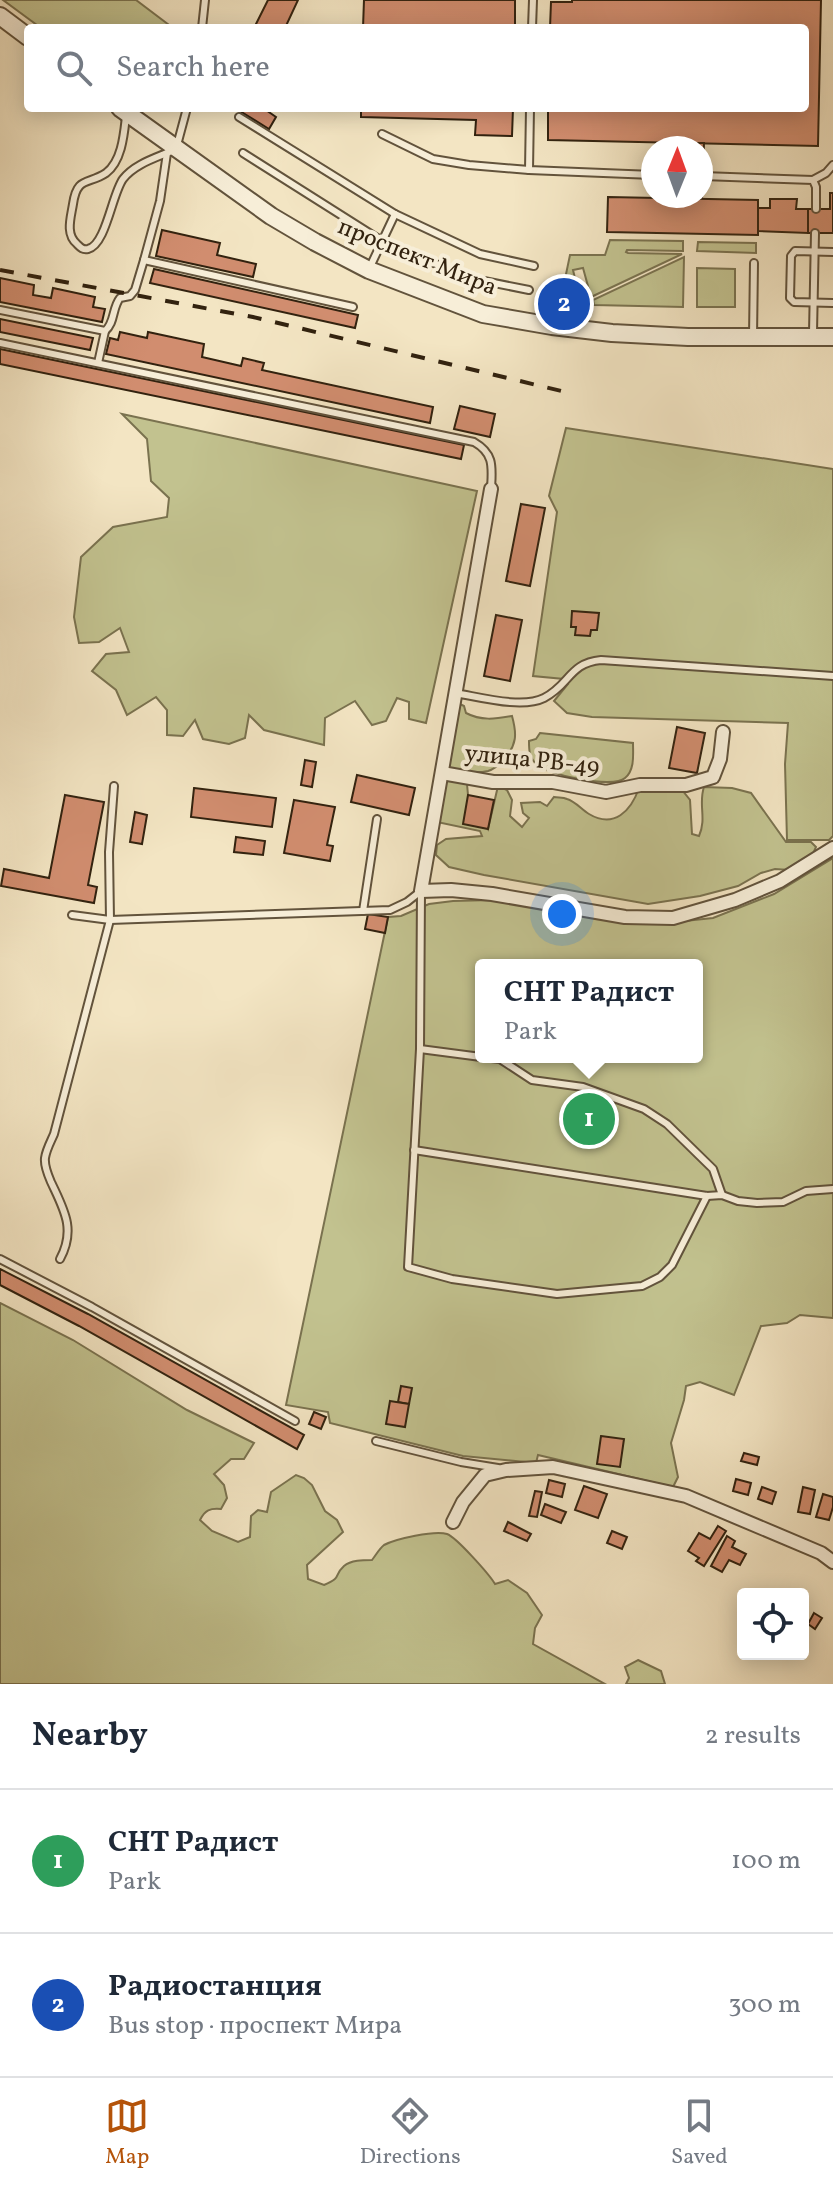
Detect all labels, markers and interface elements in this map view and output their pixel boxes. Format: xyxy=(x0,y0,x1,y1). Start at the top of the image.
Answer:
search box xyxy=(24,24,809,112)
icon: search xyxy=(52,46,96,90)
text: Search here xyxy=(116,47,270,89)
north arrow xyxy=(641,136,713,208)
street label: проспект Мира xyxy=(332,211,502,305)
pin: 2 xyxy=(538,274,590,334)
street label: улица РВ-49 xyxy=(463,737,601,785)
your location xyxy=(542,894,582,934)
popup xyxy=(475,959,703,1063)
text: СНТ Радист xyxy=(504,972,674,1014)
text: Park xyxy=(504,1014,557,1050)
pin: 1 xyxy=(563,1089,615,1149)
map controls xyxy=(737,1588,809,1660)
button: locate xyxy=(737,1588,809,1660)
text: Nearby xyxy=(32,1713,148,1760)
text: 2 results xyxy=(705,1718,801,1754)
text: СНТ Радист xyxy=(108,1822,279,1864)
text: 1 xyxy=(53,1843,63,1879)
text: 100 m xyxy=(731,1843,801,1879)
text: Park xyxy=(108,1864,161,1900)
text: Радиостанция xyxy=(108,1966,322,2008)
text: 2 xyxy=(51,1987,65,2023)
text: 300 m xyxy=(728,1987,801,2023)
text: Bus stop · проспект Мира xyxy=(108,2008,402,2044)
tab: Map xyxy=(105,2094,149,2173)
tab: Directions xyxy=(360,2094,461,2173)
tab: Saved xyxy=(671,2094,728,2173)

